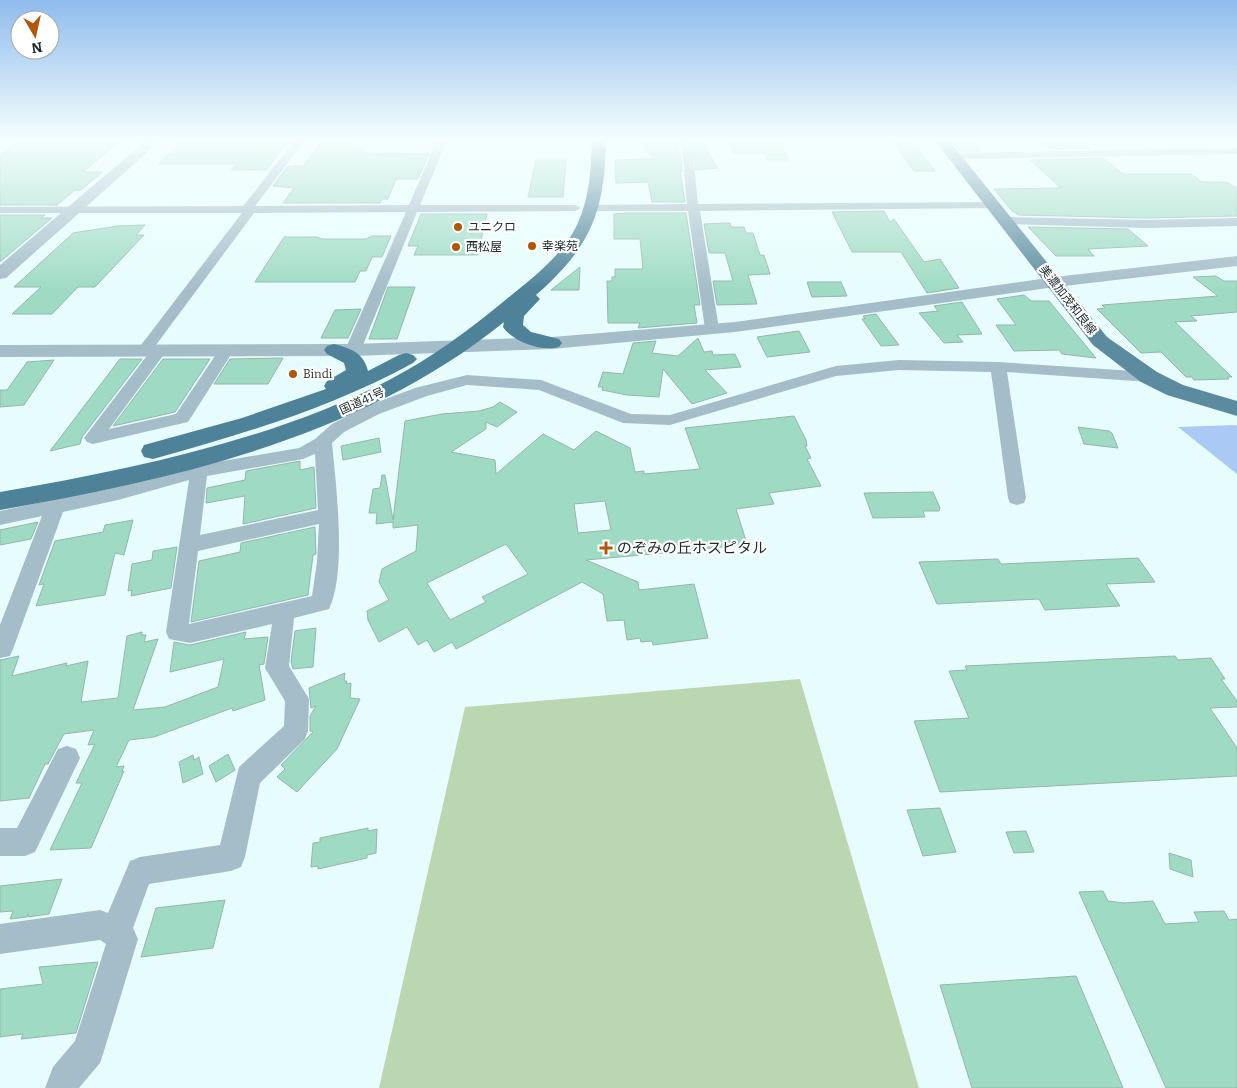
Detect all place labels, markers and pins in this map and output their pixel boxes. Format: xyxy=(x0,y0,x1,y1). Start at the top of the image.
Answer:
place label: ユニクロ xyxy=(468,220,516,234)
marker: ユニクロ xyxy=(452,221,464,233)
place label: 幸楽苑 xyxy=(542,239,578,253)
place label: 西松屋 xyxy=(466,240,502,254)
marker: 幸楽苑 xyxy=(526,240,538,252)
marker: 西松屋 xyxy=(450,241,462,253)
place label: Bindi xyxy=(303,367,333,381)
marker: Bindi xyxy=(287,368,299,380)
place label: のぞみの丘ホスピタル xyxy=(617,539,767,557)
marker: のぞみの丘ホスピタル xyxy=(599,541,613,555)

